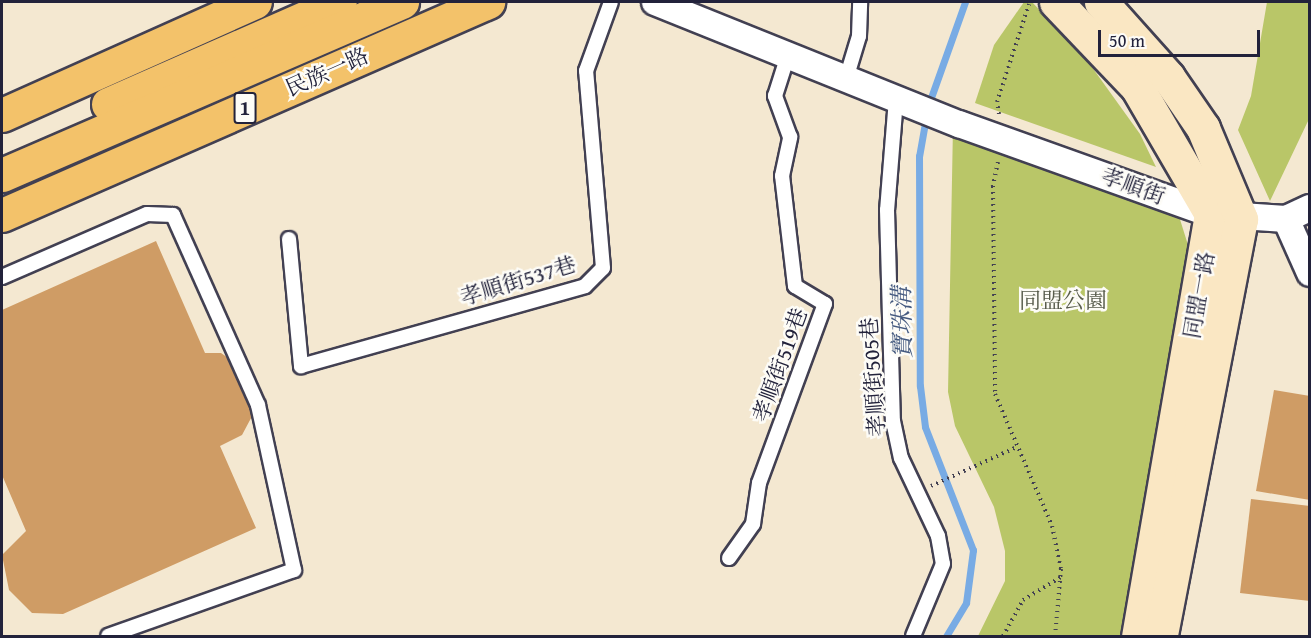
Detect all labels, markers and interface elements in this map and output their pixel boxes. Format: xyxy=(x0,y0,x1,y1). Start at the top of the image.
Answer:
scale bar xyxy=(1101,18,1263,56)
text: 50 m xyxy=(1109,27,1145,54)
street label: 民族一路 xyxy=(281,42,373,102)
road number: 1 xyxy=(233,90,257,126)
street label: 孝順街 xyxy=(1097,162,1169,210)
street label: 同盟一路 xyxy=(1178,249,1220,341)
street label: 孝順街537巷 xyxy=(457,251,579,311)
water label: 寶珠溝 xyxy=(887,287,917,359)
park label: 同盟公園 xyxy=(1019,288,1107,314)
street label: 孝順街519巷 xyxy=(747,304,813,426)
street label: 孝順街505巷 xyxy=(856,316,890,438)

